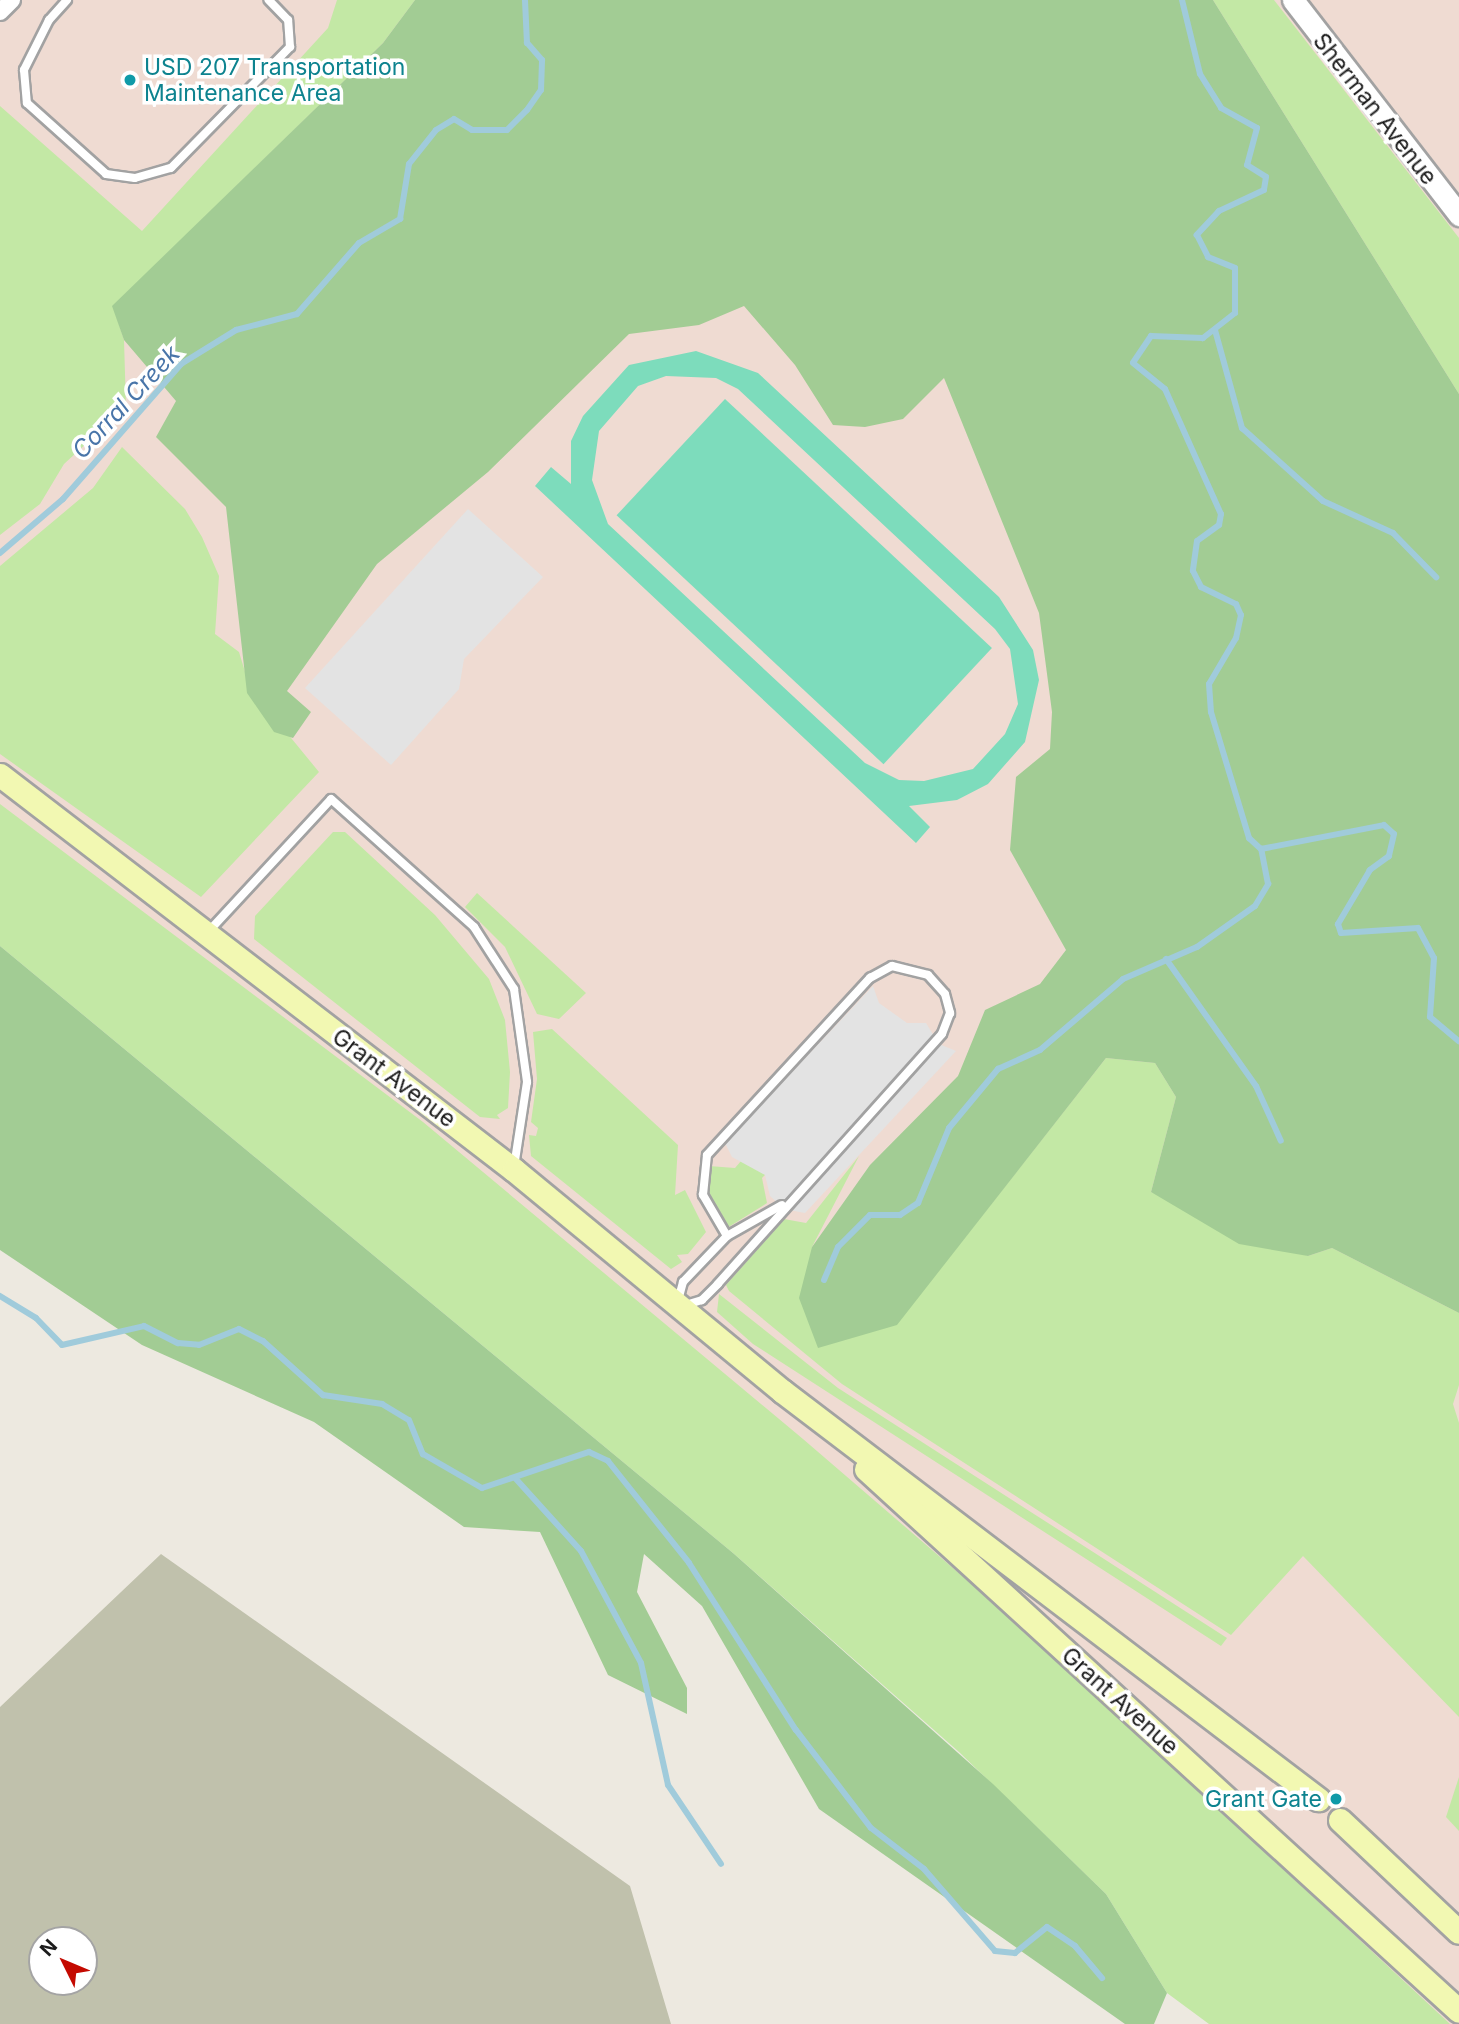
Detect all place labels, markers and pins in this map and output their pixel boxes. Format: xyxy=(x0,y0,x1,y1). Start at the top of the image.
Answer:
place label: USD 207 Transportation Maintenance Area xyxy=(144,53,405,107)
marker: USD 207 Transportation Maintenance Area xyxy=(122,72,138,88)
place label: Grant Gate xyxy=(1205,1785,1322,1813)
marker: Grant Gate xyxy=(1328,1791,1344,1807)

